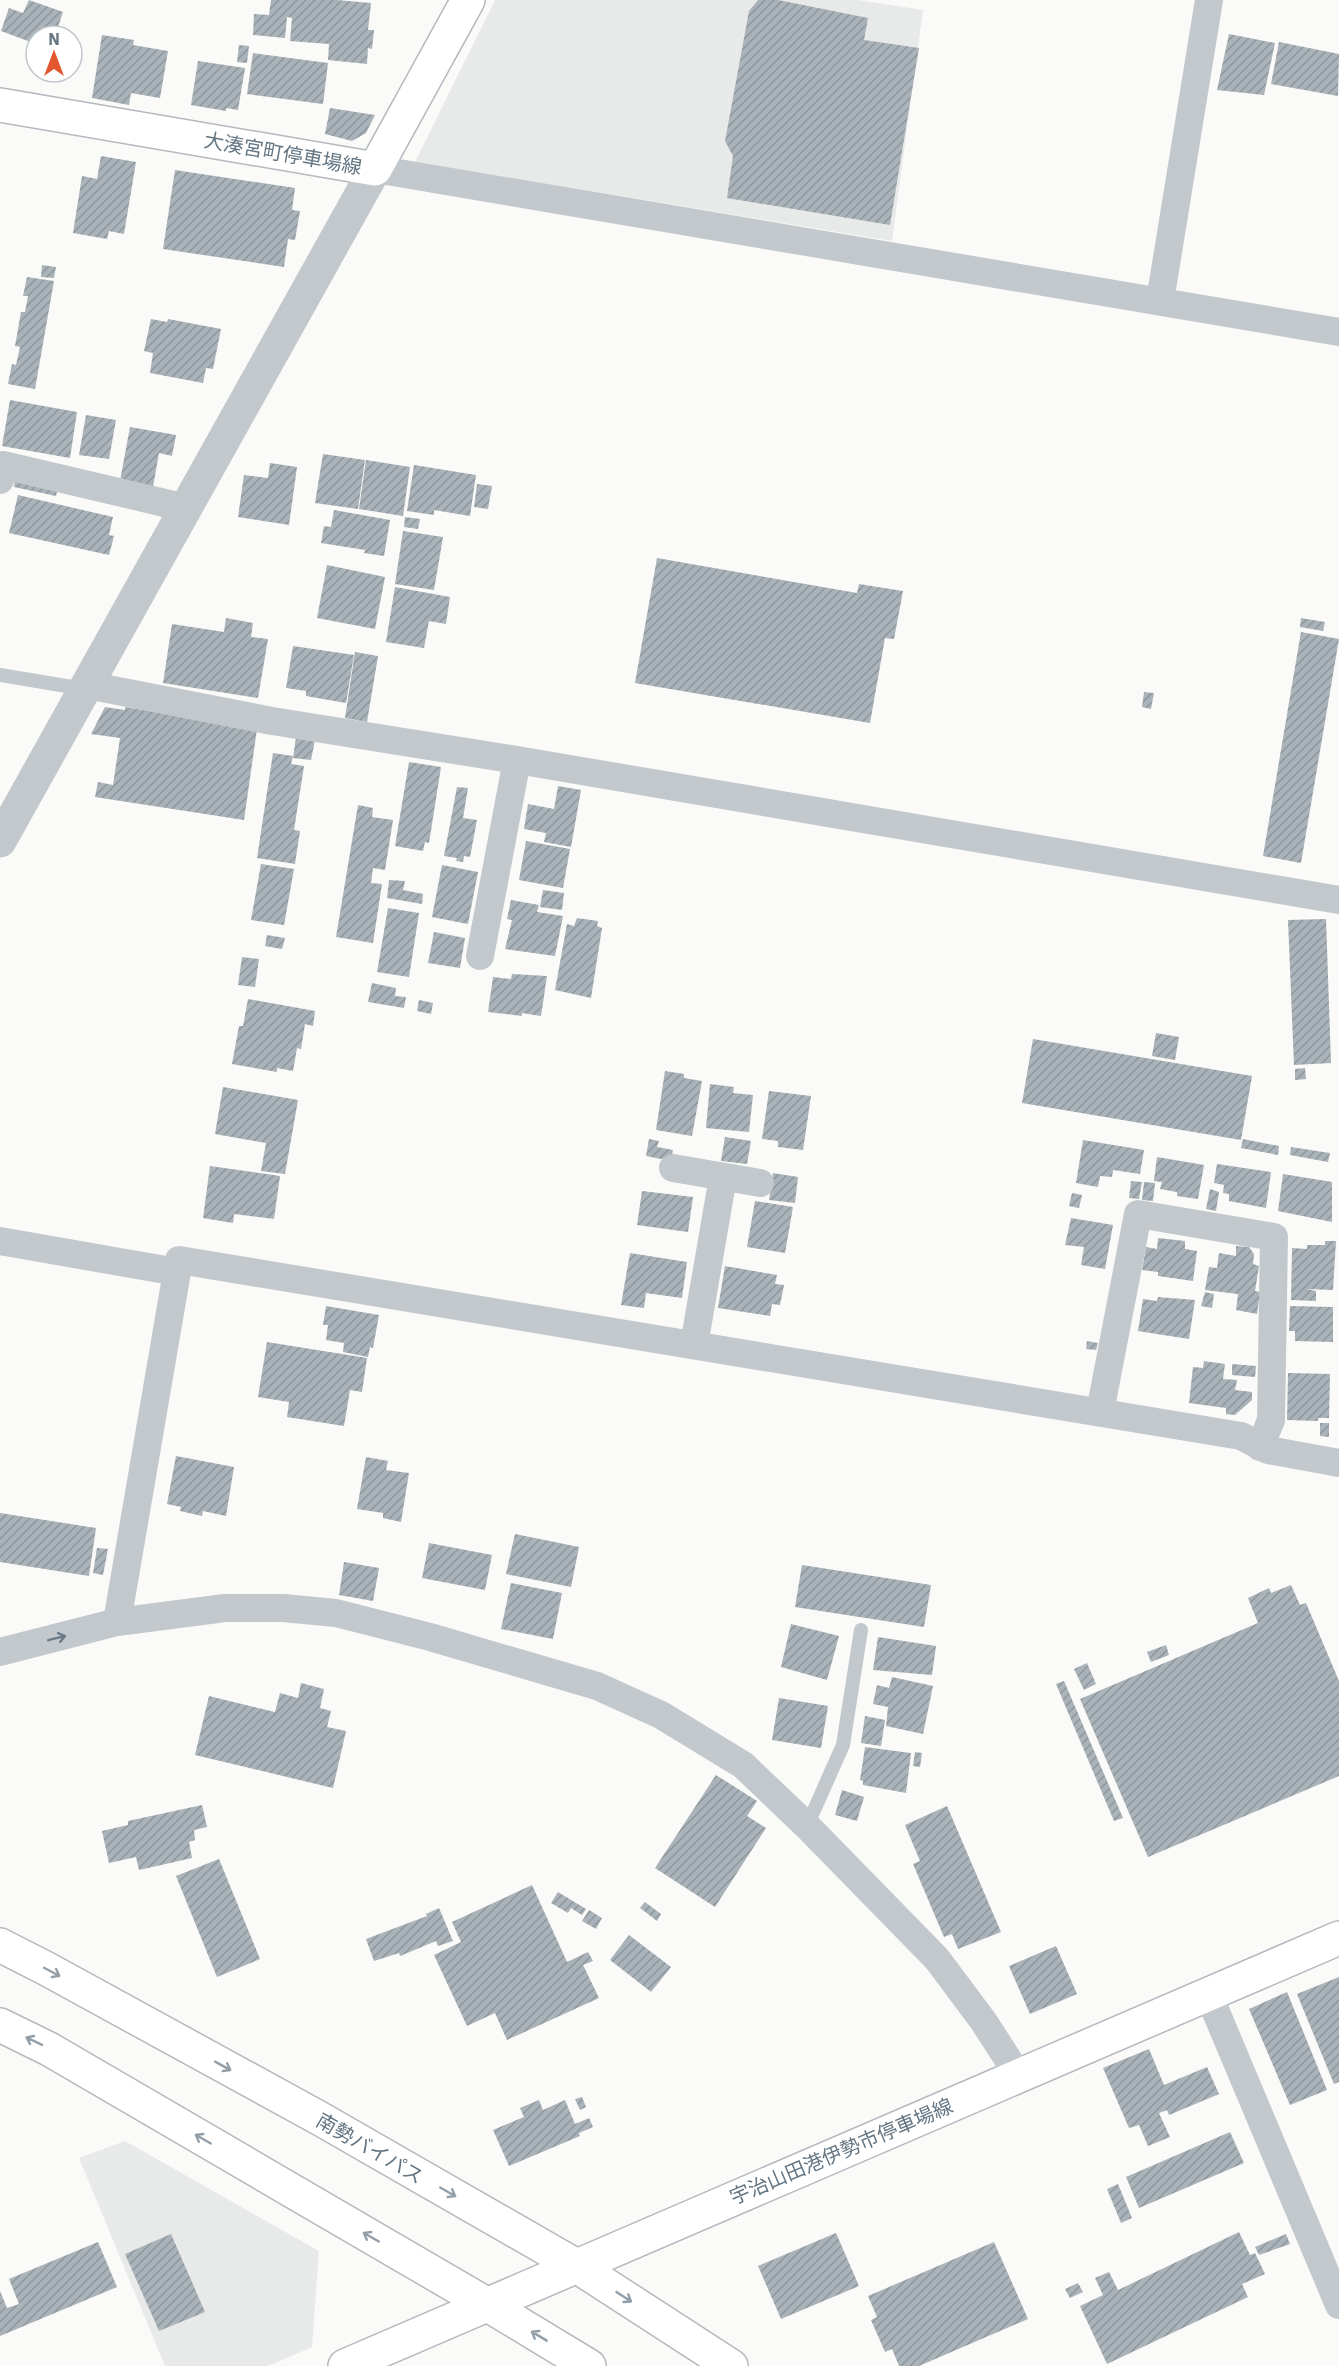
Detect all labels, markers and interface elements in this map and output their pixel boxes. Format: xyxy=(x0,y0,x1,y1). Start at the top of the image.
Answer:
north arrow xyxy=(24,24,84,84)
text: N xyxy=(48,29,60,49)
street label: 大湊宮町停車場線 xyxy=(202,126,364,180)
one-way arrow xyxy=(47,1631,66,1643)
one-way arrow xyxy=(43,1966,60,1978)
one-way arrow xyxy=(25,2035,43,2047)
one-way arrow xyxy=(214,2060,231,2072)
street label: 宇治山田港伊勢市停車場線 xyxy=(725,2092,957,2210)
street label: 南勢バイパス xyxy=(311,2106,429,2190)
one-way arrow xyxy=(195,2132,212,2144)
one-way arrow xyxy=(439,2186,456,2198)
one-way arrow xyxy=(363,2230,380,2242)
one-way arrow xyxy=(616,2291,633,2304)
one-way arrow xyxy=(531,2329,548,2341)

